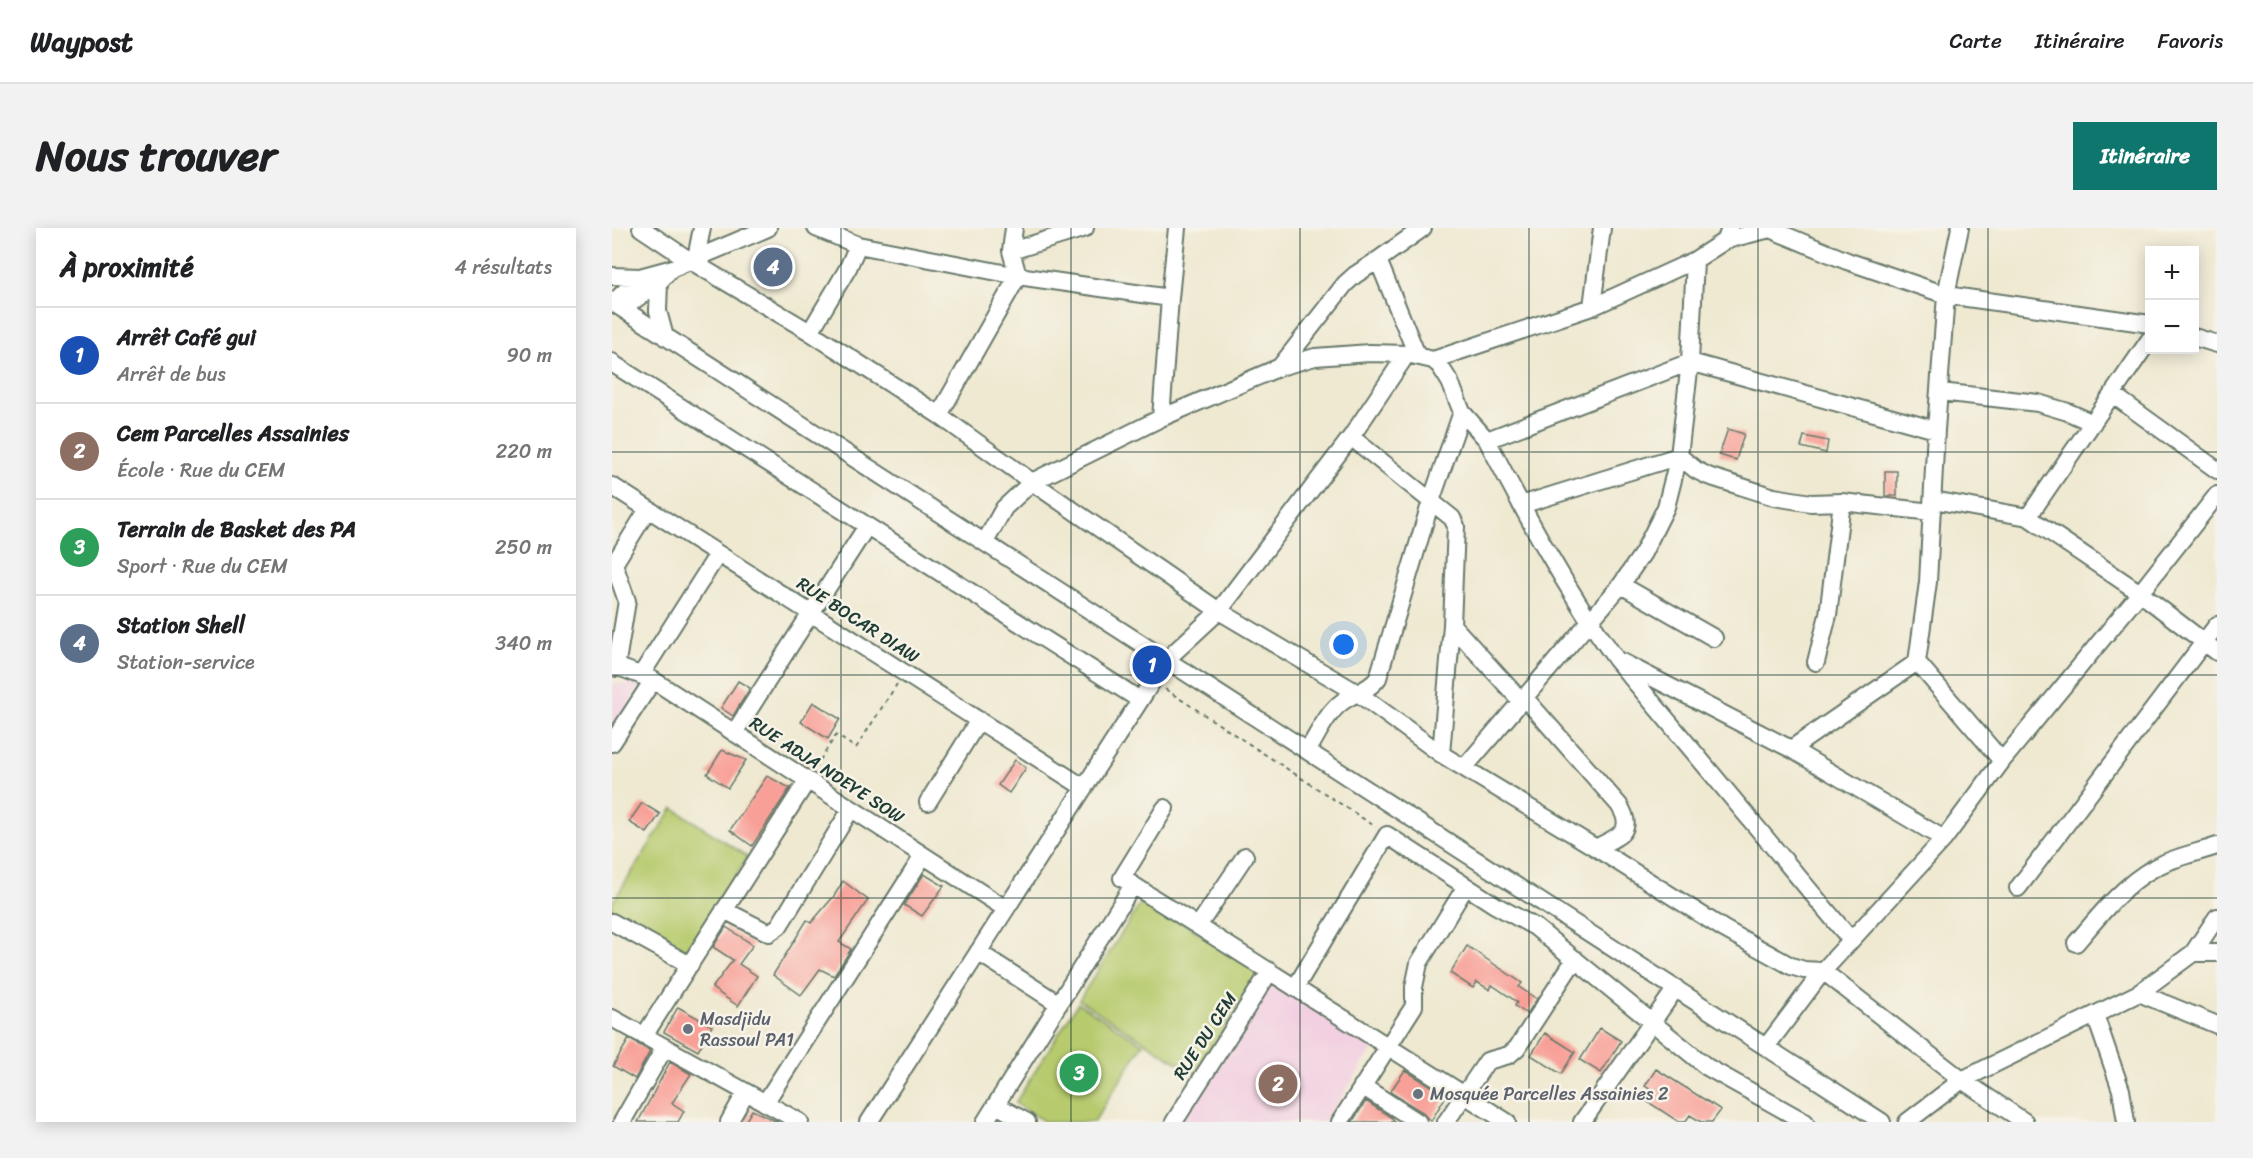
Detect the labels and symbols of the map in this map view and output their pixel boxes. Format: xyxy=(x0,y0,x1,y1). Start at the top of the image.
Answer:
pin: 4 xyxy=(754,244,792,290)
street label: RUE BOCAR DIAW xyxy=(790,568,926,672)
your location xyxy=(1329,630,1358,659)
pin: 1 xyxy=(1132,642,1172,688)
street label: RUE ADJA NDEYE SOW xyxy=(743,708,912,833)
street label: RUE DU CEM xyxy=(1164,985,1246,1087)
place label: Masdjidu Rassoul PA1 xyxy=(700,1003,794,1056)
marker: Masdjidu Rassoul PA1 xyxy=(681,1022,695,1036)
pin: 3 xyxy=(1060,1050,1098,1096)
pin: 2 xyxy=(1258,1062,1298,1106)
place label: Mosquée Parcelles Assainies 2 xyxy=(1430,1078,1668,1110)
marker: Mosquée Parcelles Assainies 2 xyxy=(1411,1087,1425,1101)

